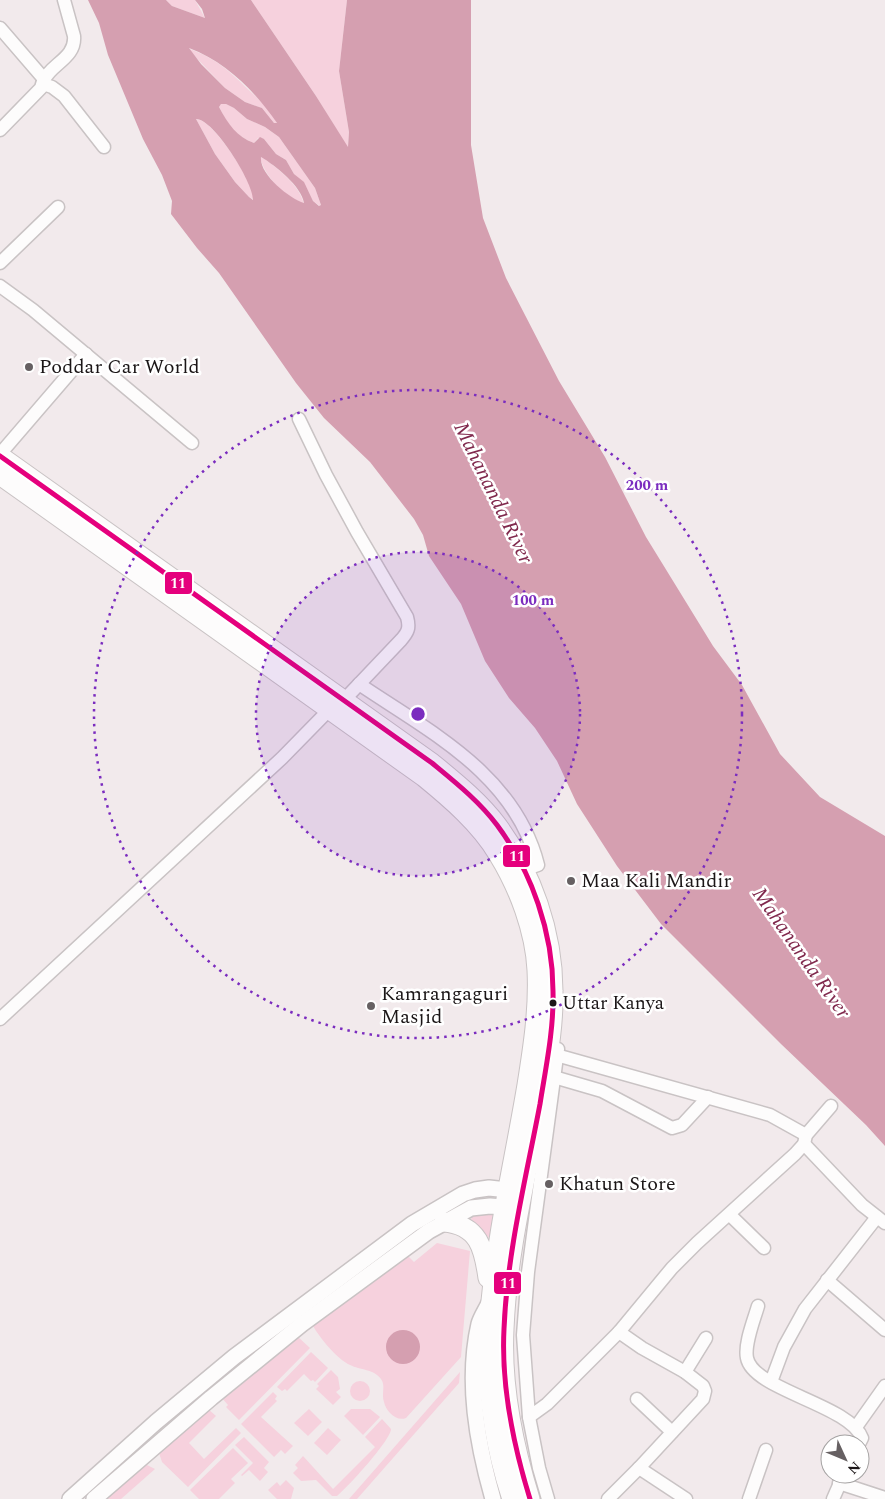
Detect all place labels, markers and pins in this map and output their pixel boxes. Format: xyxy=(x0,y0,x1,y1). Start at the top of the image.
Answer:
place label: Poddar Car World xyxy=(39,352,200,382)
marker: Poddar Car World xyxy=(23,361,35,373)
centre of rings xyxy=(409,705,427,723)
place label: Maa Kali Mandir xyxy=(581,866,732,896)
marker: Maa Kali Mandir xyxy=(565,875,577,887)
place label: Kamrangaguri Masjid xyxy=(381,979,508,1032)
place label: Uttar Kanya xyxy=(562,989,665,1018)
marker: Uttar Kanya xyxy=(548,998,558,1008)
marker: Kamrangaguri Masjid xyxy=(365,1000,377,1012)
place label: Khatun Store xyxy=(559,1169,676,1199)
marker: Khatun Store xyxy=(543,1178,555,1190)

